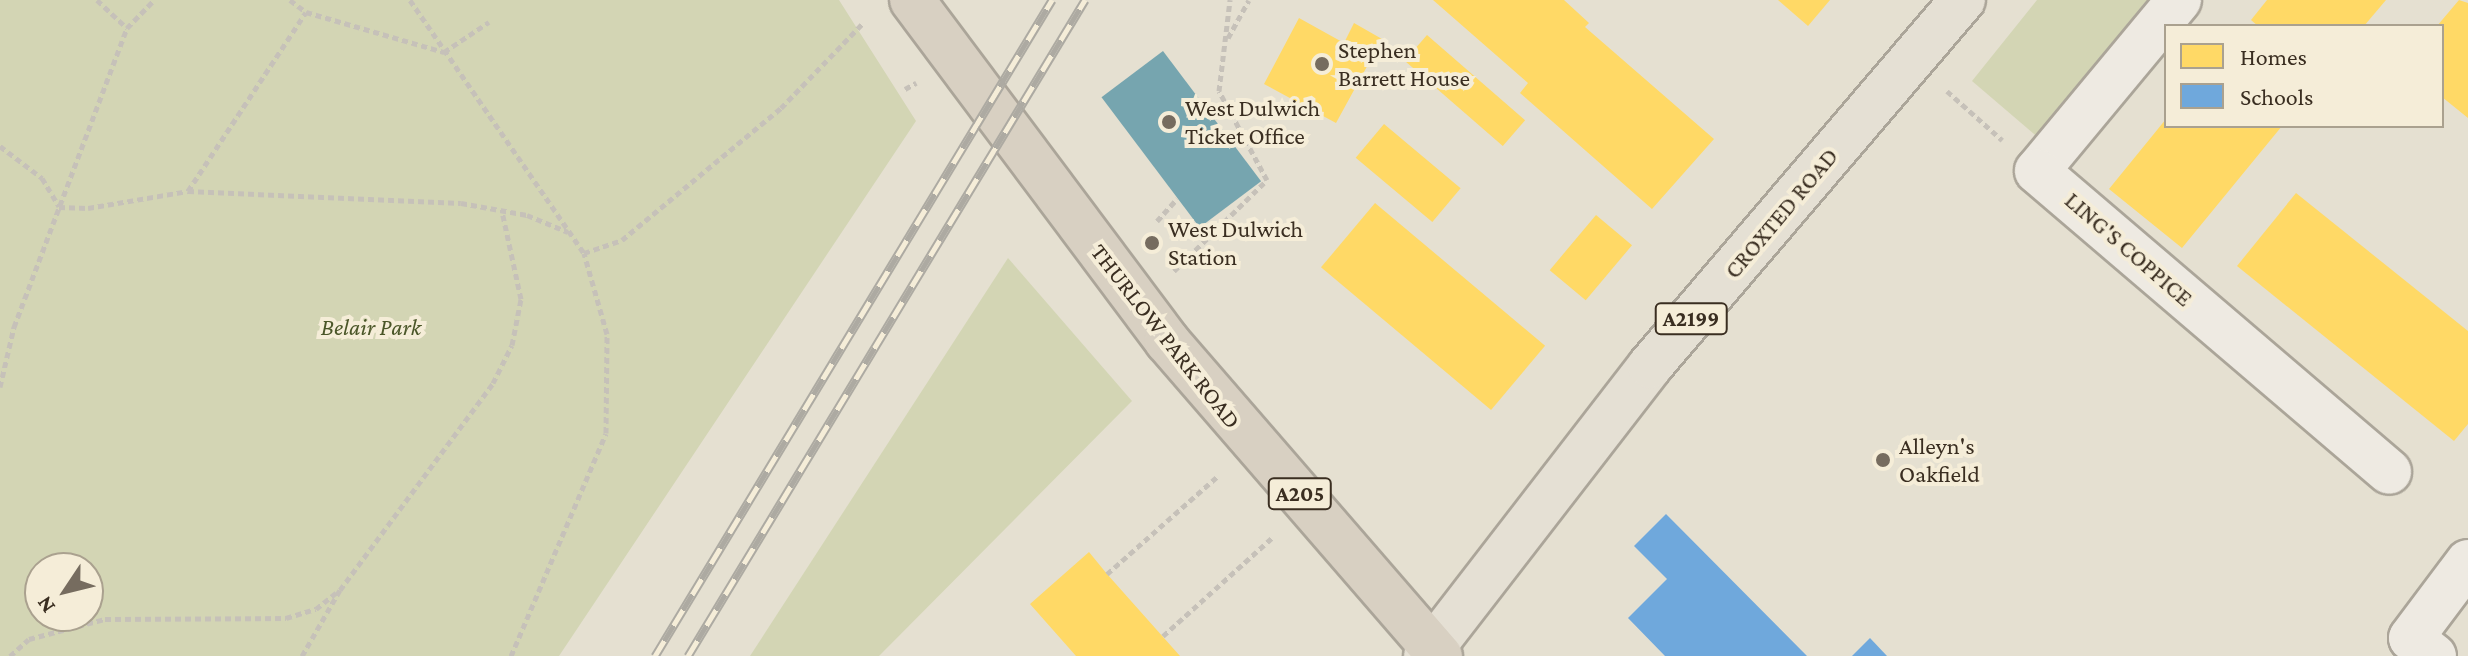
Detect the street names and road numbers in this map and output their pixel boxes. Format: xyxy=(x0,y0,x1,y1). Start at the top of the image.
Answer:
street label: CROXTED ROAD xyxy=(1718,142,1844,284)
street label: LING'S COPPICE xyxy=(2059,186,2199,312)
street label: THURLOW PARK ROAD xyxy=(1085,238,1247,434)
road number: A2199 xyxy=(1653,301,1729,337)
road number: A205 xyxy=(1266,476,1334,512)

